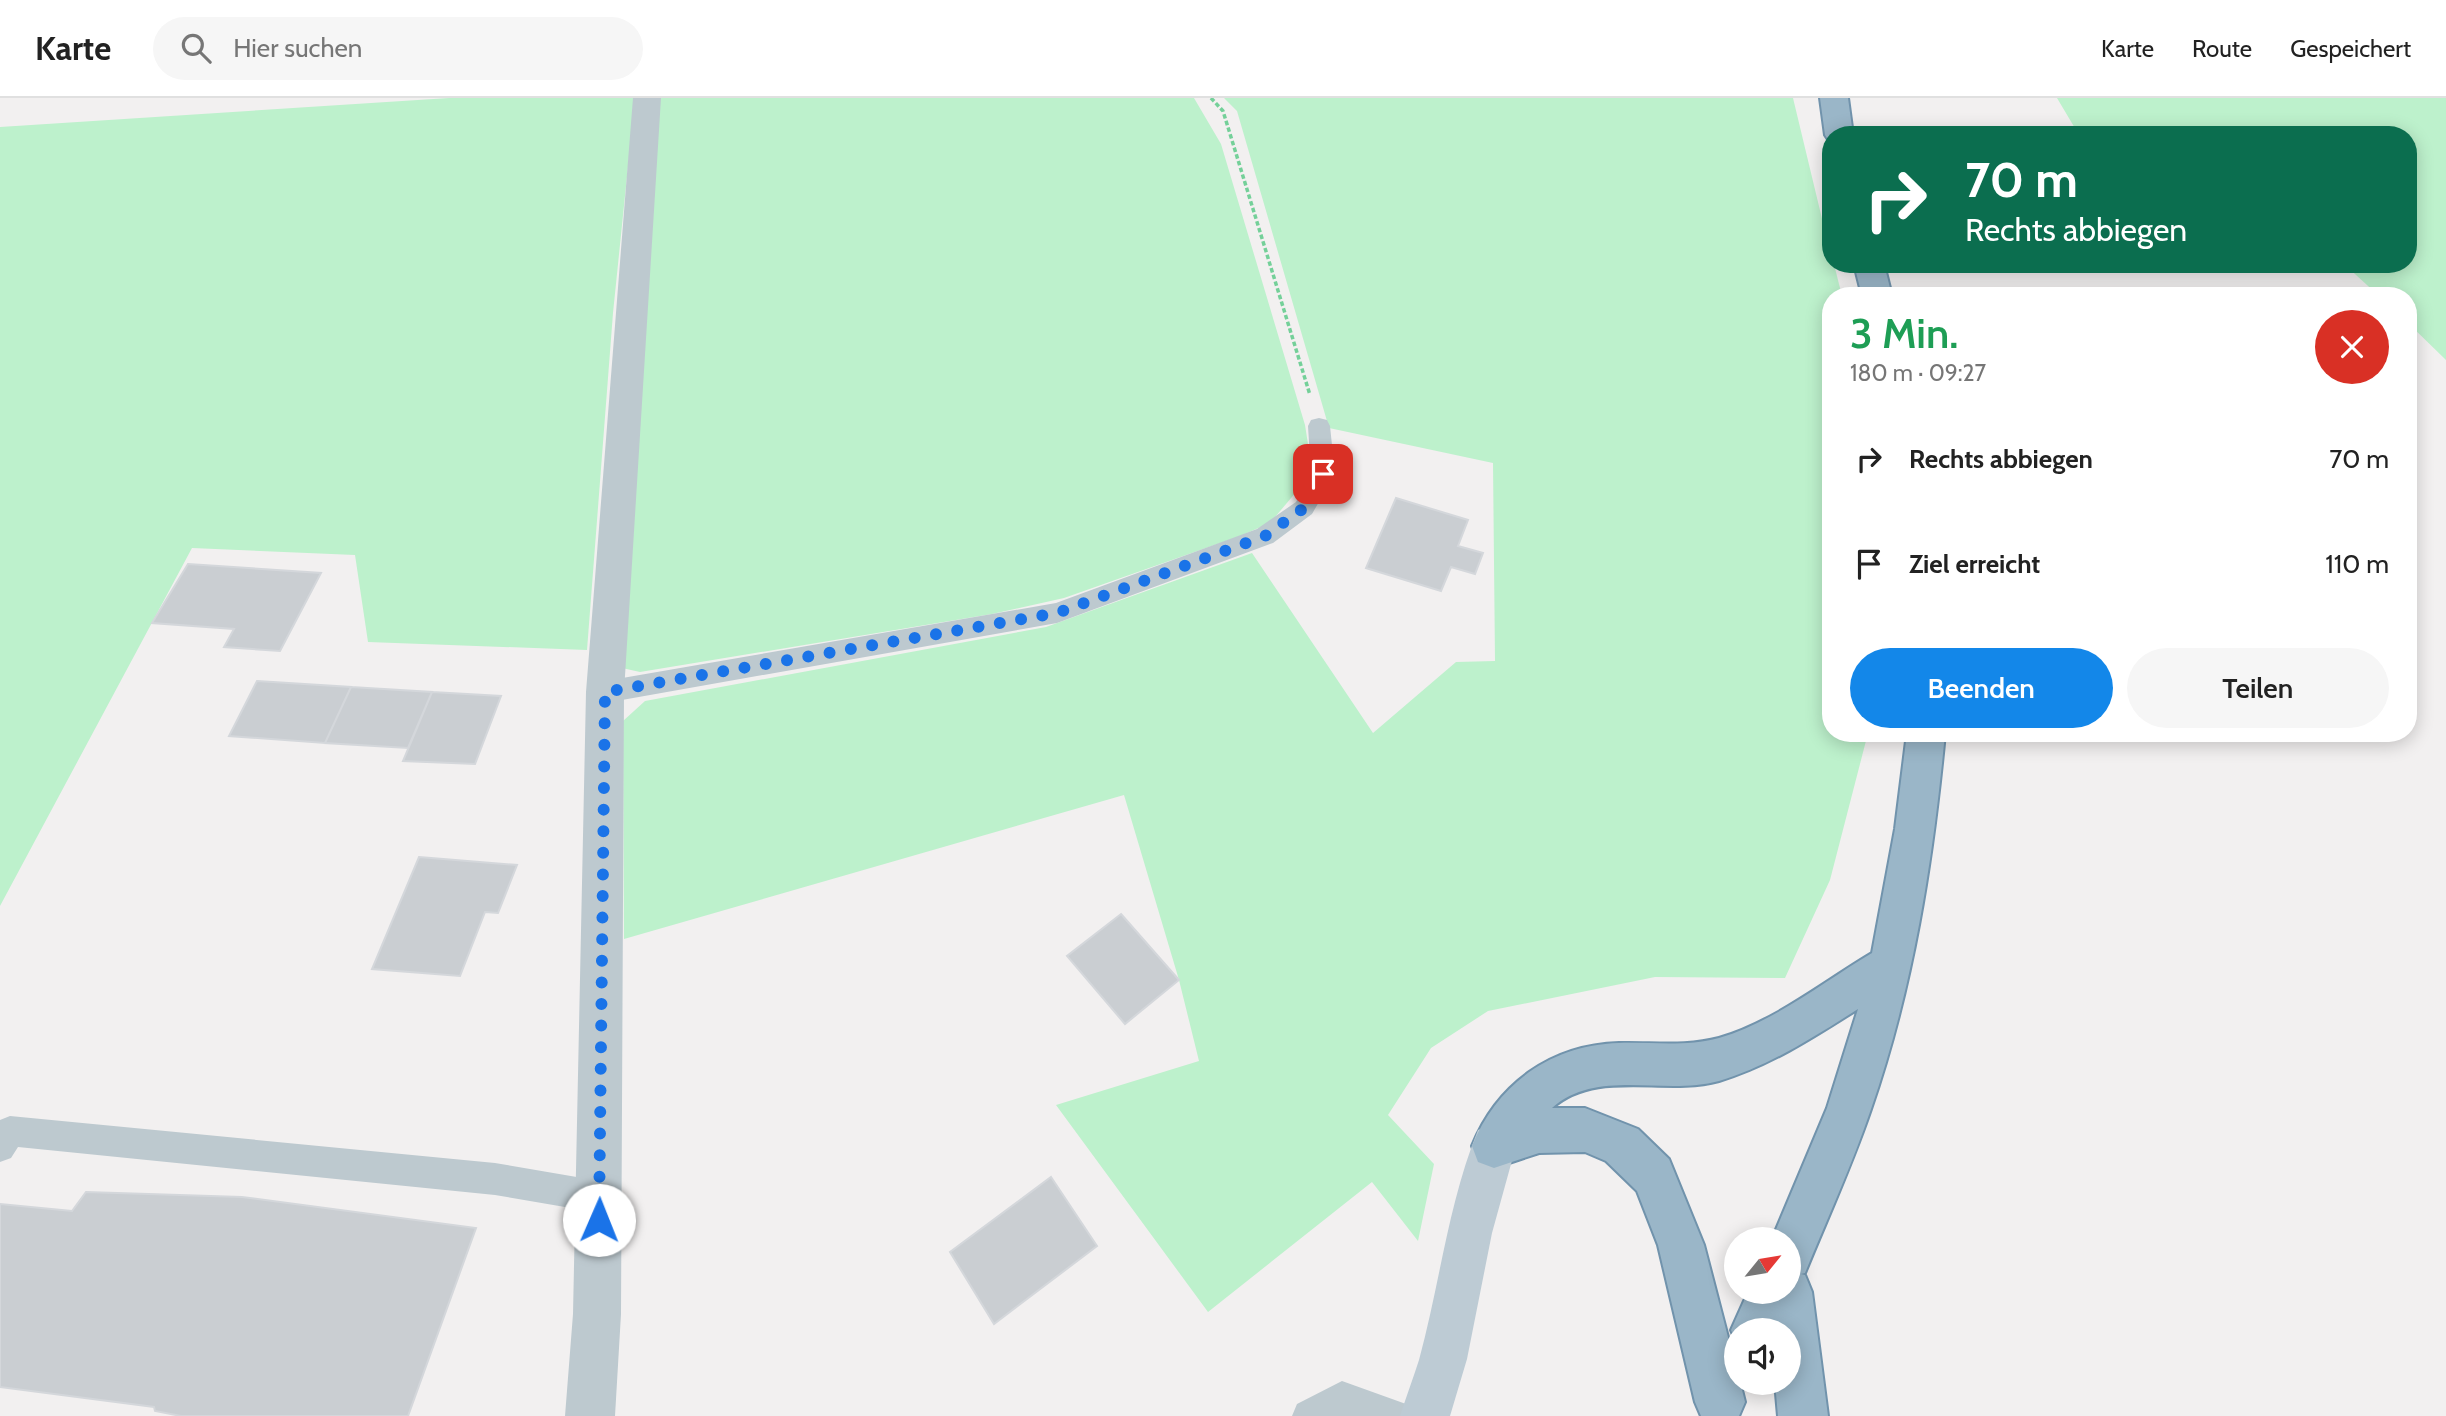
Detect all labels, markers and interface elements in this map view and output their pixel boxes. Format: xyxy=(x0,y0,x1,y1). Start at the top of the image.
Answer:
search box xyxy=(153,17,643,80)
text: Karte xyxy=(35,28,111,68)
icon: search xyxy=(177,29,215,67)
text: Hier suchen xyxy=(233,32,362,64)
text: Karte xyxy=(2101,34,2154,63)
text: Route xyxy=(2192,34,2252,63)
text: Gespeichert xyxy=(2290,34,2411,63)
text: 70 m xyxy=(1965,150,2078,209)
icon: right xyxy=(1850,154,1941,245)
text: Rechts abbiegen xyxy=(1965,210,2187,249)
text: 3 Min. xyxy=(1850,307,1958,359)
button: close xyxy=(2315,310,2389,384)
text: 180 m · 09:27 xyxy=(1850,359,1986,387)
icon: right xyxy=(1850,440,1888,478)
text: Rechts abbiegen xyxy=(1909,443,2093,475)
text: 70 m xyxy=(2329,443,2389,475)
pin xyxy=(1293,444,1353,504)
icon: arrive xyxy=(1304,455,1342,493)
icon: arrive xyxy=(1850,545,1888,583)
text: Ziel erreicht xyxy=(1909,548,2040,580)
text: 110 m xyxy=(2325,548,2389,580)
button: Beenden xyxy=(1850,648,2113,728)
button: Teilen xyxy=(2127,648,2389,728)
position arrow xyxy=(562,1183,636,1257)
north arrow xyxy=(1724,1227,1801,1304)
map controls xyxy=(1724,1227,1801,1395)
button: sound xyxy=(1724,1318,1801,1395)

